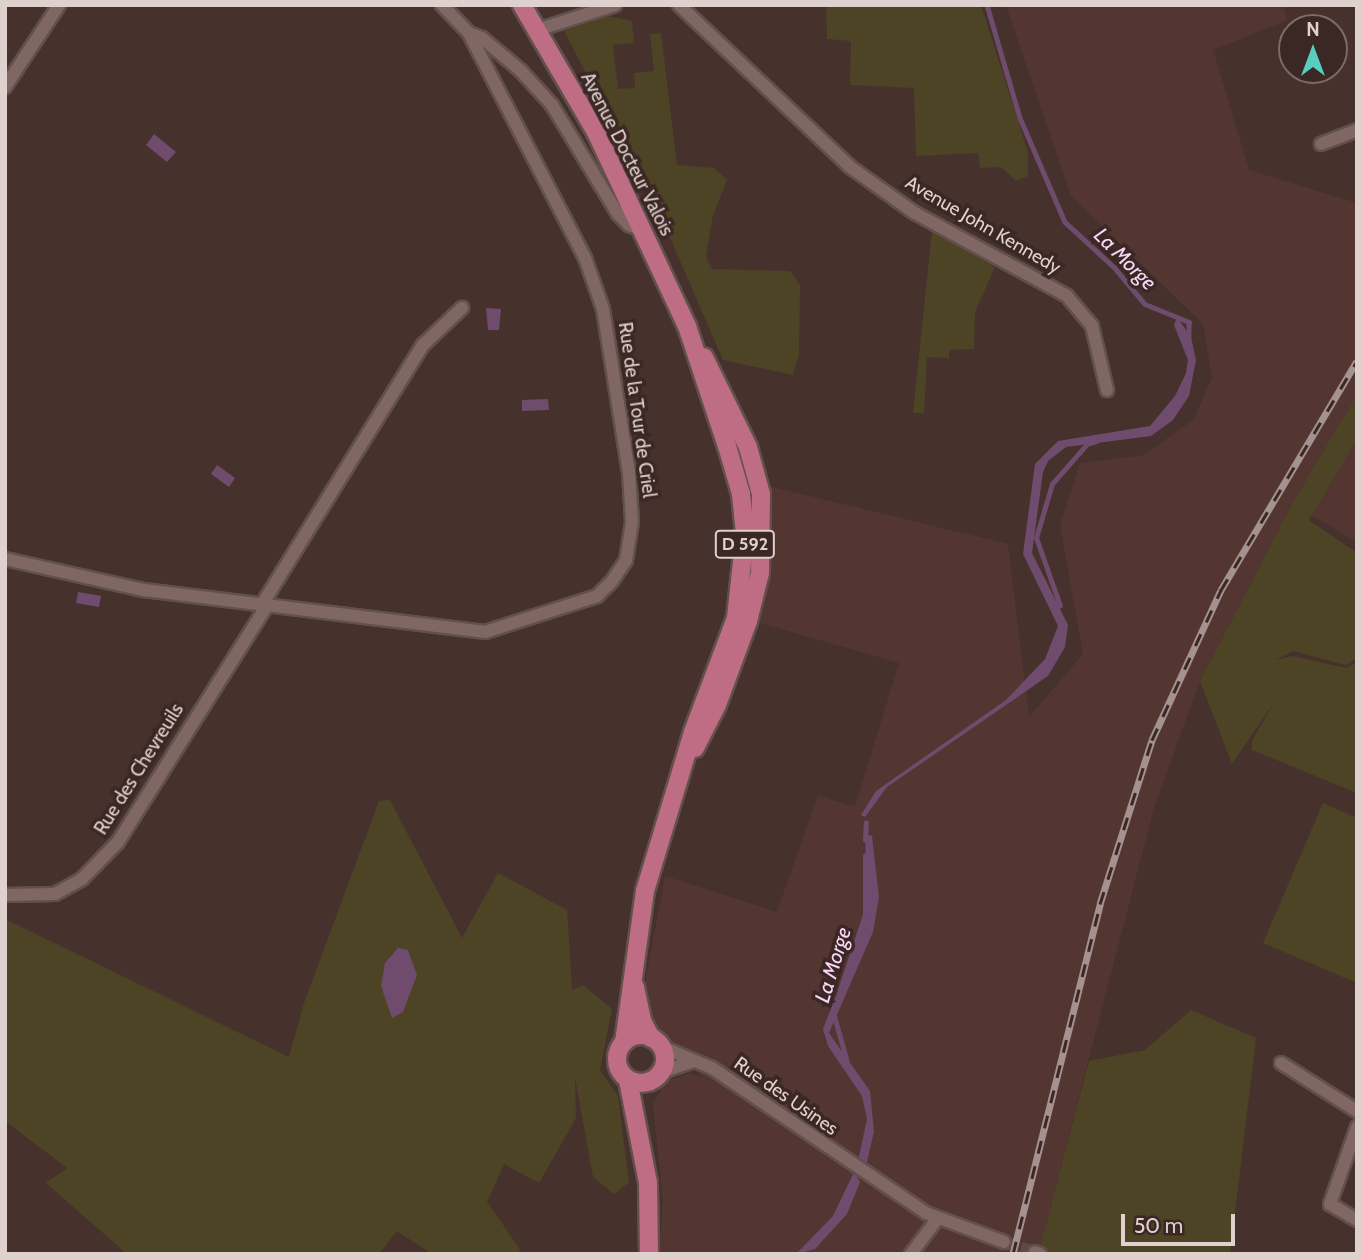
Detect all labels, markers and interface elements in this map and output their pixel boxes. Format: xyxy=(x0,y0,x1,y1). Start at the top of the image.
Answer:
north arrow xyxy=(1278,14,1348,84)
text: N xyxy=(1306,18,1320,41)
street label: Avenue Docteur Valois xyxy=(576,69,678,239)
street label: Avenue John Kennedy xyxy=(901,171,1065,279)
water label: La Morge xyxy=(1089,223,1161,295)
street label: Rue de la Tour de Criel xyxy=(613,321,661,499)
road number: D 592 xyxy=(714,530,776,558)
street label: Rue des Chevreuils xyxy=(89,699,189,839)
water label: La Morge xyxy=(810,924,856,1006)
street label: Rue des Usines xyxy=(730,1052,842,1140)
scale bar xyxy=(1124,1200,1238,1244)
text: 50 m xyxy=(1134,1213,1183,1238)

